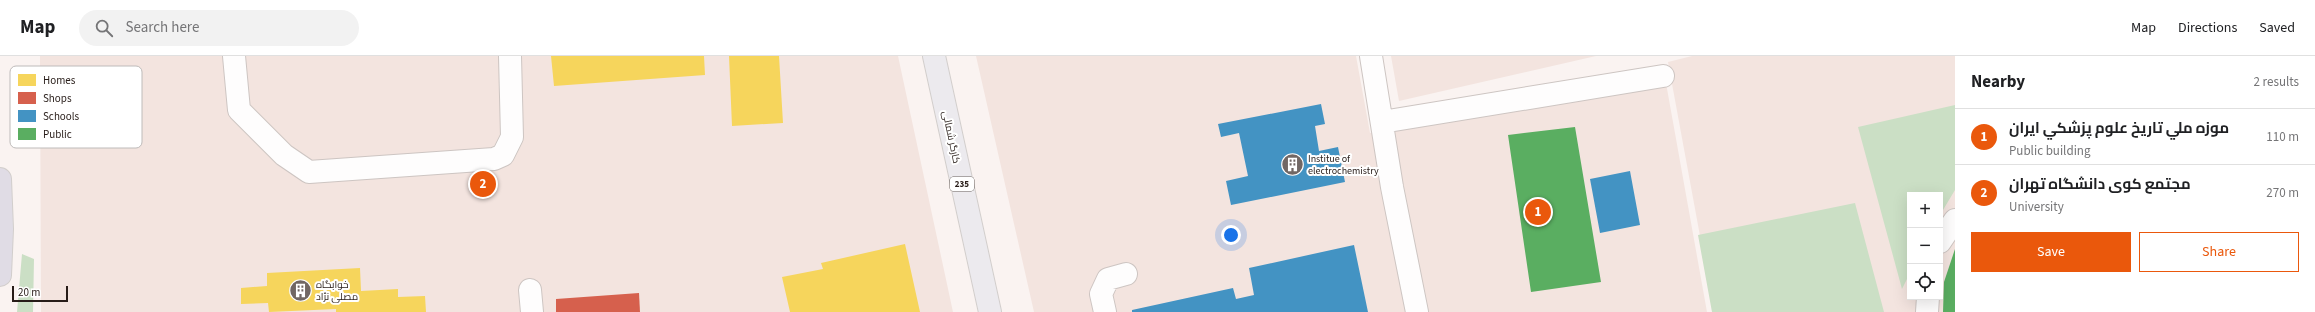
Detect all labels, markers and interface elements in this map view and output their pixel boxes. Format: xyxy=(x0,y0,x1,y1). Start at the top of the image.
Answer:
search box xyxy=(79,10,359,46)
text: Map xyxy=(20,14,55,41)
icon: search xyxy=(93,17,115,39)
text: Search here xyxy=(125,17,199,38)
text: Map xyxy=(2131,18,2156,38)
text: Directions xyxy=(2178,18,2237,38)
text: Saved xyxy=(2259,18,2295,38)
legend xyxy=(10,66,142,148)
text: Nearby xyxy=(1971,70,2025,94)
text: Homes xyxy=(43,73,76,88)
text: 2 results xyxy=(2254,73,2299,91)
text: Shops xyxy=(43,91,72,106)
text: Schools xyxy=(43,109,80,124)
street label: کارگر شمالی xyxy=(939,110,963,165)
text: موزه ملي تاريخ علوم پزشكي ايران xyxy=(2009,118,2229,139)
text: Public xyxy=(43,127,72,142)
text: 1 xyxy=(1981,128,1987,146)
text: 110 m xyxy=(2266,128,2299,146)
text: Public building xyxy=(2009,142,2091,160)
building icon: Institue of electrochemistry xyxy=(1280,151,1306,177)
place label: Institue of electrochemistry xyxy=(1308,152,1379,178)
pin: 2 xyxy=(470,169,496,199)
text: مجتمع کوی دانشگاه تهران xyxy=(2009,174,2191,195)
road number: 235 xyxy=(950,177,974,191)
text: 2 xyxy=(1981,184,1987,202)
text: 270 m xyxy=(2266,184,2299,202)
map controls xyxy=(1907,192,1943,300)
button: + xyxy=(1907,192,1943,228)
pin: 1 xyxy=(1525,197,1551,227)
text: University xyxy=(2009,198,2064,216)
your location xyxy=(1221,225,1241,245)
button: − xyxy=(1907,228,1943,264)
button: Save xyxy=(1971,232,2131,272)
button: Share xyxy=(2139,232,2299,272)
button: locate xyxy=(1907,264,1943,300)
building icon: خوابگاه مصلی نژاد xyxy=(288,277,314,303)
place label: خوابگاه مصلی نژاد xyxy=(316,278,358,304)
scale bar xyxy=(12,284,68,303)
text: 20 m xyxy=(18,285,40,300)

